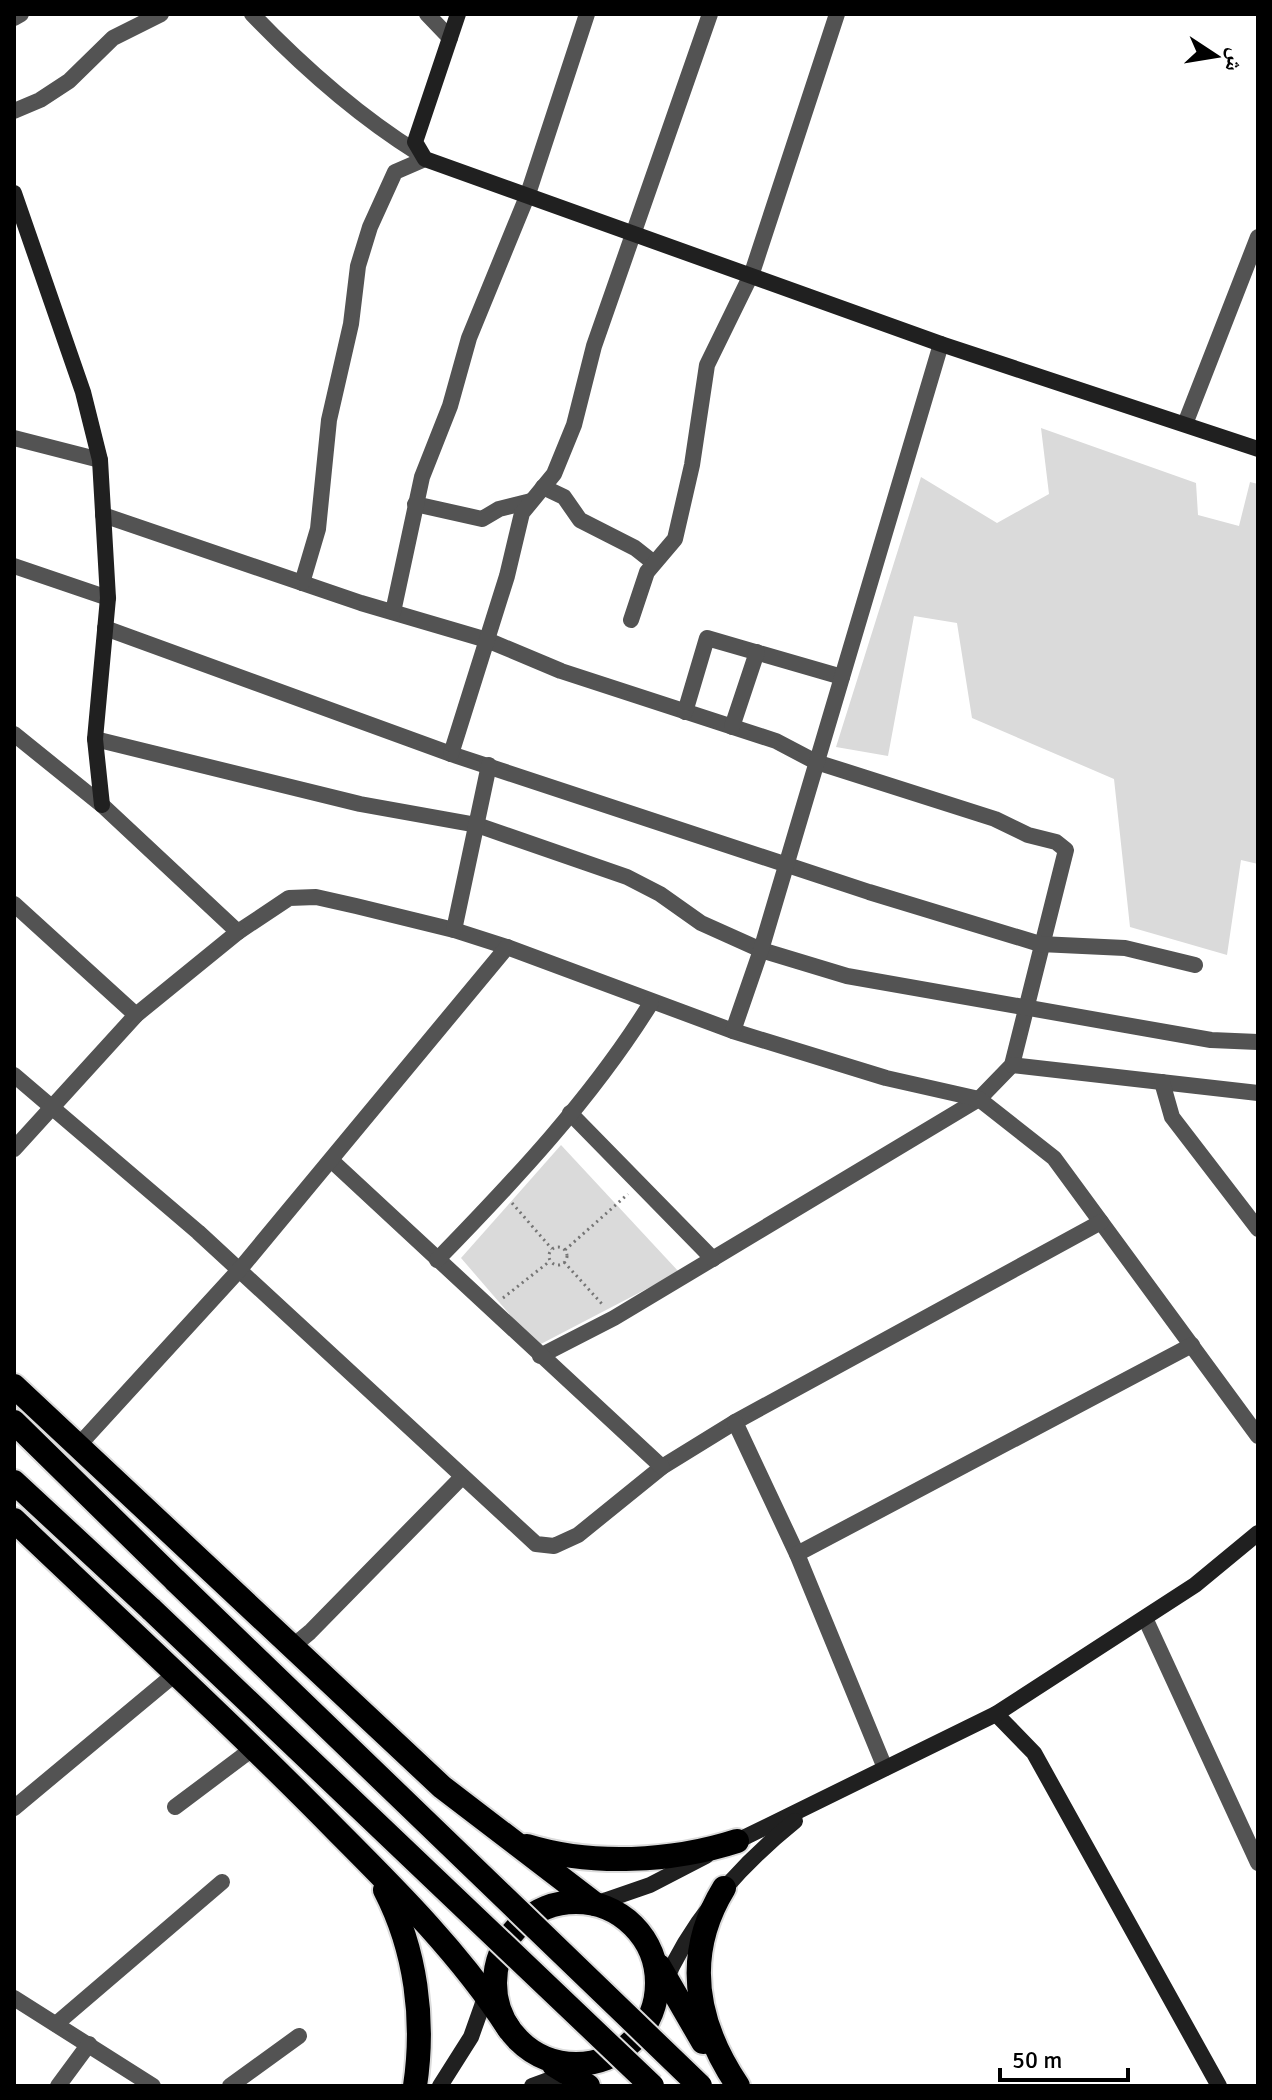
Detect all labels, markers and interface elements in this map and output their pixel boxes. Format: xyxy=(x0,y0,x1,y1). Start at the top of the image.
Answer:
north arrow xyxy=(1176,16,1256,96)
text: ش xyxy=(1219,46,1251,74)
scale bar xyxy=(1000,2032,1128,2082)
text: 50 m xyxy=(1012,2045,1062,2075)

